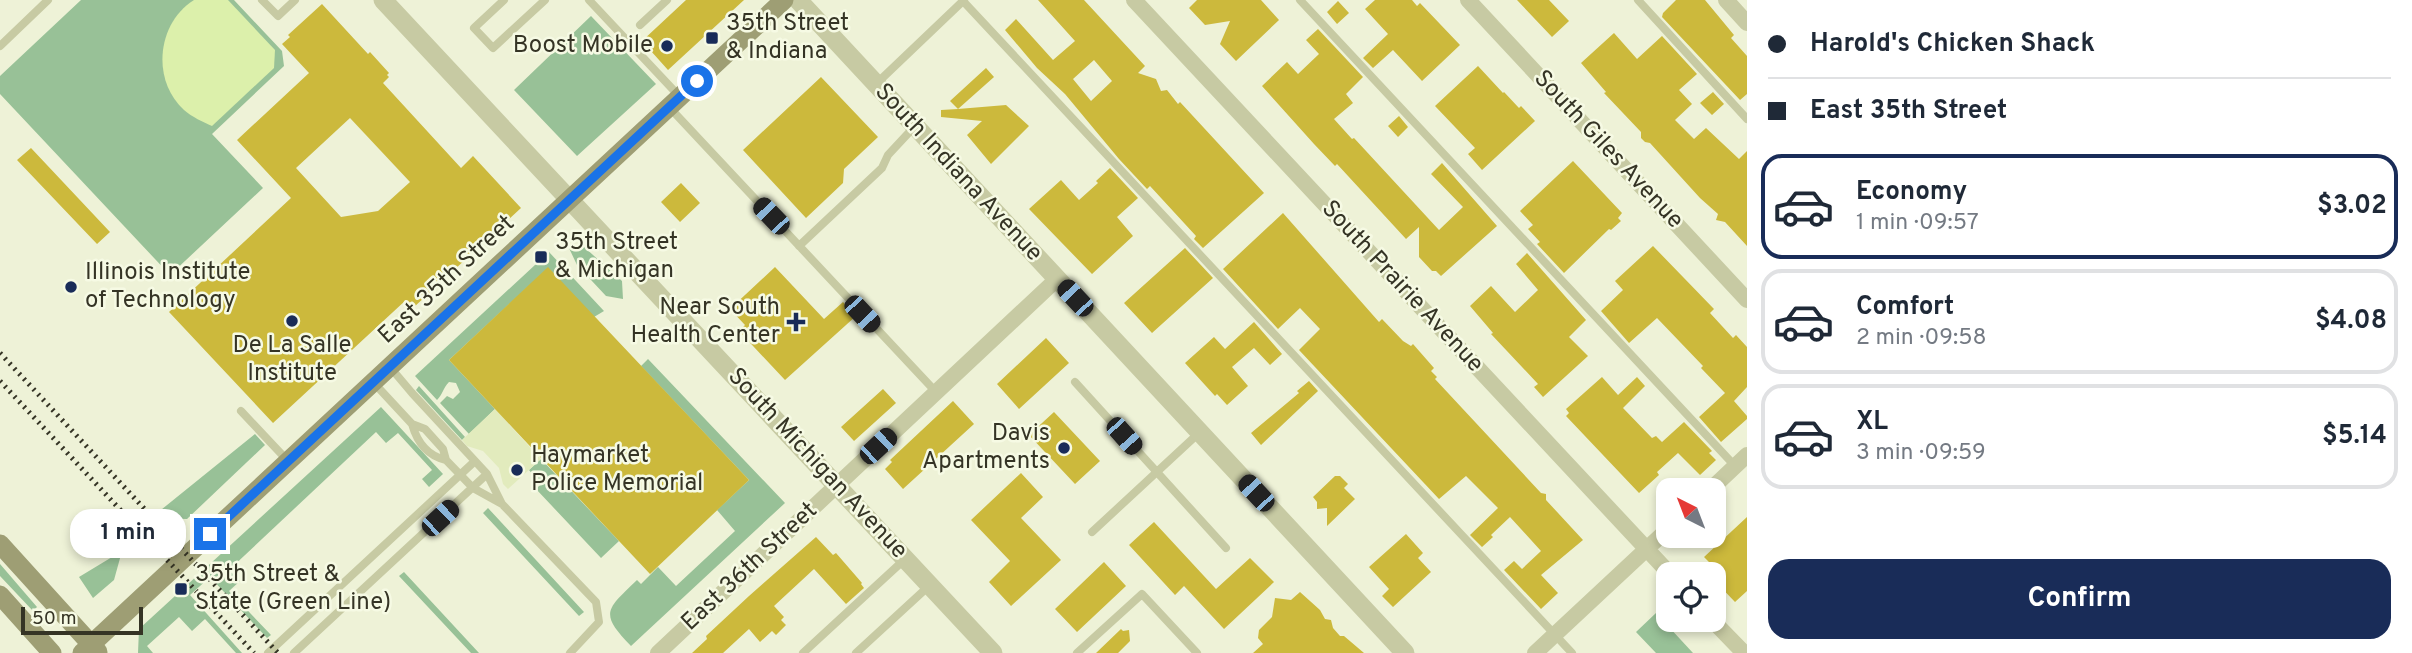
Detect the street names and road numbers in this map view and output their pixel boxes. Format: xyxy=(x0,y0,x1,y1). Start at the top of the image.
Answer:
street label: South Giles Avenue xyxy=(1527,64,1689,236)
street label: South Indiana Avenue xyxy=(868,78,1048,268)
street label: South Prairie Avenue xyxy=(1314,195,1490,379)
street label: East 35th Street xyxy=(372,209,522,351)
street label: South Michigan Avenue xyxy=(721,362,913,566)
street label: East 36th Street xyxy=(676,496,824,638)

